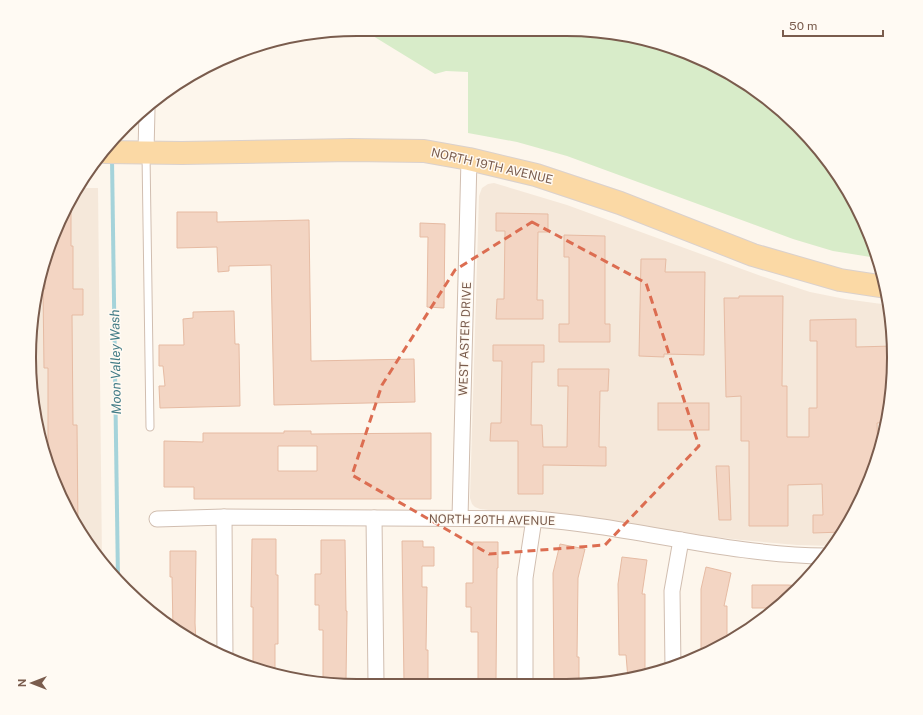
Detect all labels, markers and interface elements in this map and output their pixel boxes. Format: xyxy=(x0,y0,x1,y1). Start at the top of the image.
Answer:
scale bar xyxy=(783,12,883,38)
text: 50 m xyxy=(789,19,817,33)
street label: NORTH 19TH AVENUE xyxy=(430,145,554,187)
street label: WEST ASTER DRIVE xyxy=(456,282,474,396)
water label: Moon Valley Wash xyxy=(107,309,124,415)
street label: NORTH 20TH AVENUE xyxy=(429,512,555,528)
north arrow xyxy=(12,663,52,703)
text: N xyxy=(16,679,28,687)

